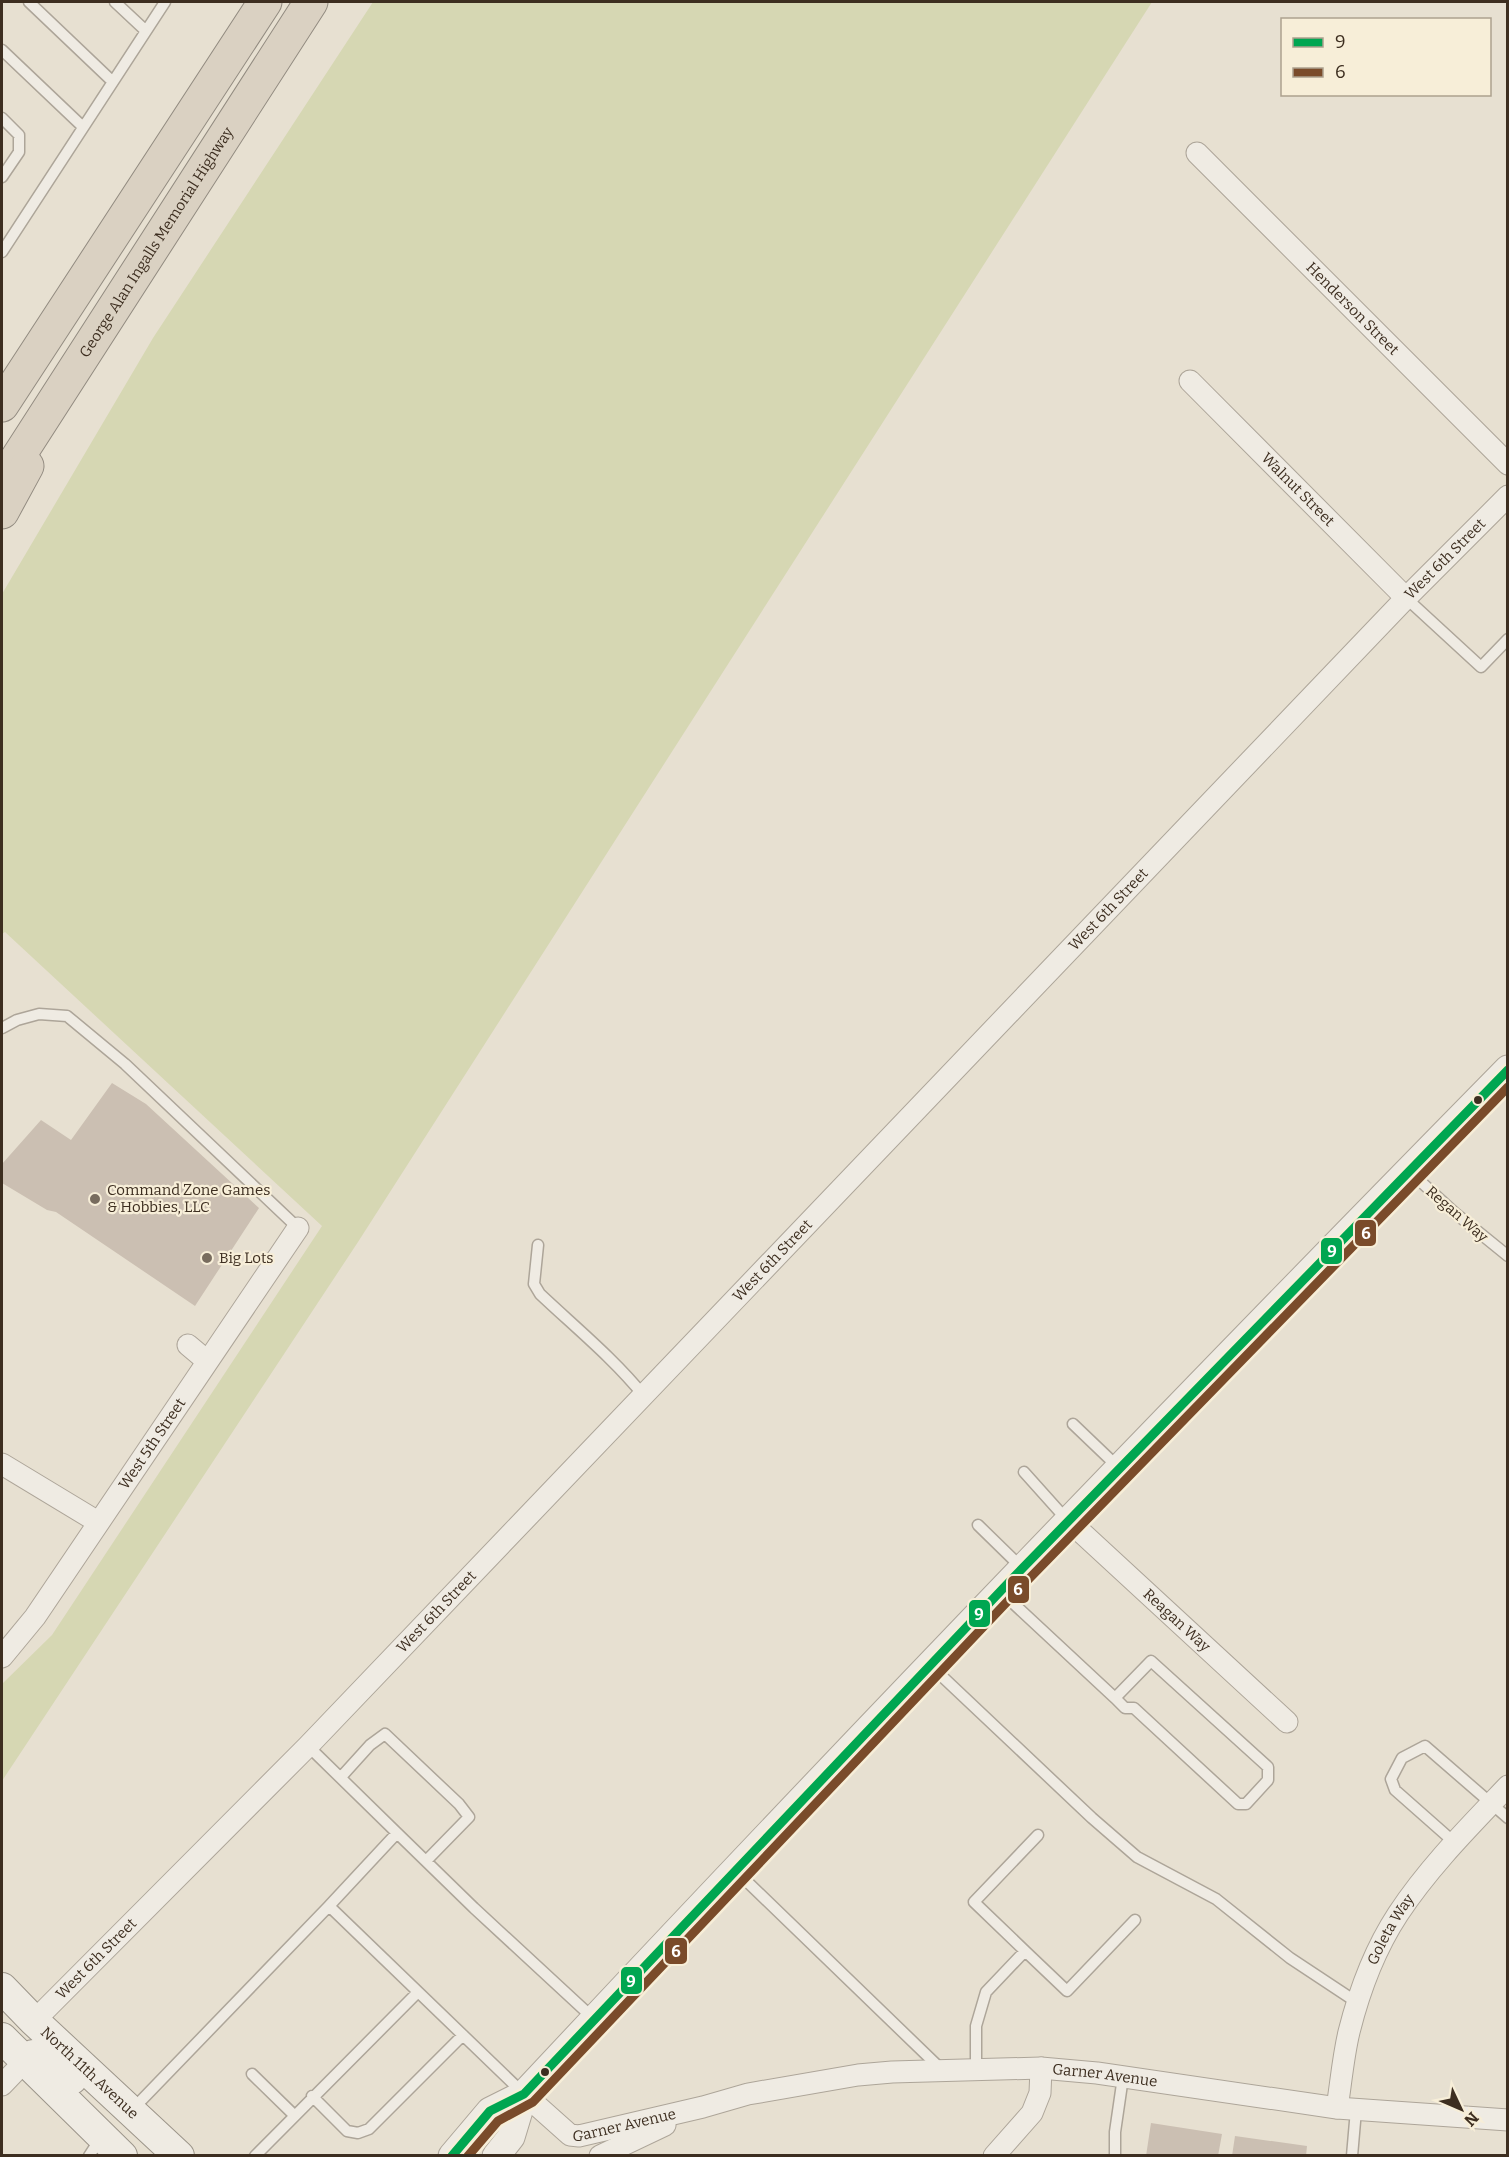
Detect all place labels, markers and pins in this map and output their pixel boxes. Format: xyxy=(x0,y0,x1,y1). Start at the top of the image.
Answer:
unlabelled marker xyxy=(1472,1094,1484,1106)
place label: Command Zone Games & Hobbies, LLC xyxy=(107,1181,270,1216)
marker: Command Zone Games & Hobbies, LLC xyxy=(88,1192,102,1206)
place label: Big Lots xyxy=(219,1249,273,1267)
marker: Big Lots xyxy=(200,1251,214,1265)
unlabelled marker xyxy=(539,2066,551,2078)

